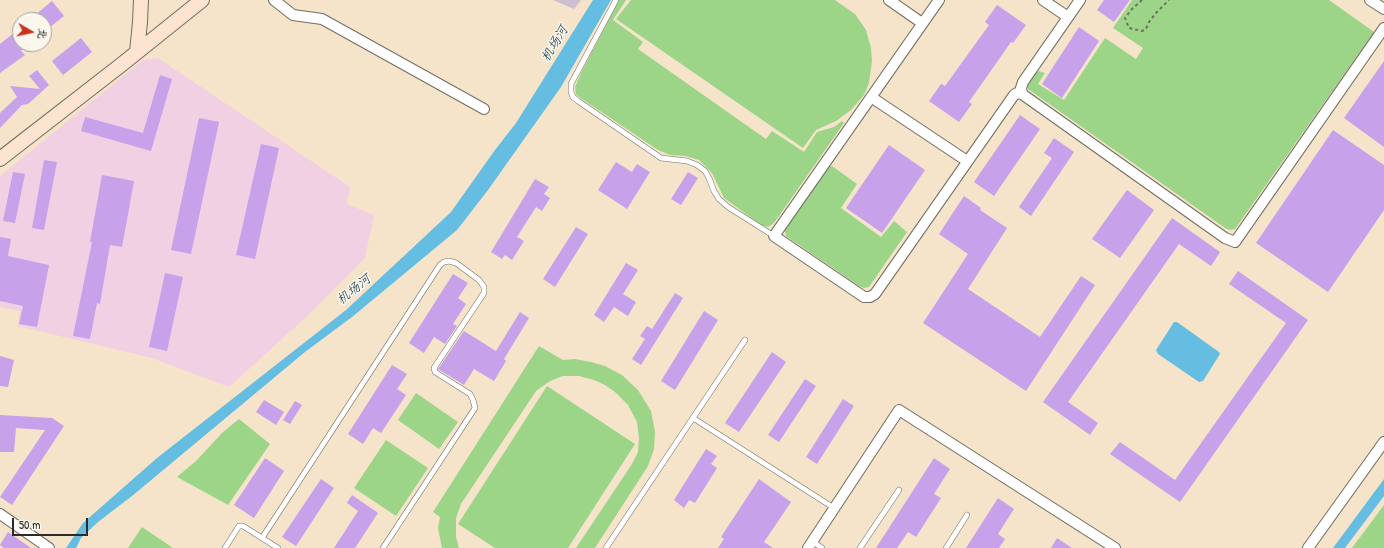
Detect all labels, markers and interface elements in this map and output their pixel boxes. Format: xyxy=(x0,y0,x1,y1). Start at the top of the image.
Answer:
north arrow xyxy=(12,12,52,52)
water label: 机场河 xyxy=(538,23,572,65)
text: 北 xyxy=(35,27,51,40)
water label: 机场河 xyxy=(334,272,374,308)
scale bar xyxy=(14,510,90,536)
text: 50 m xyxy=(19,516,40,533)

